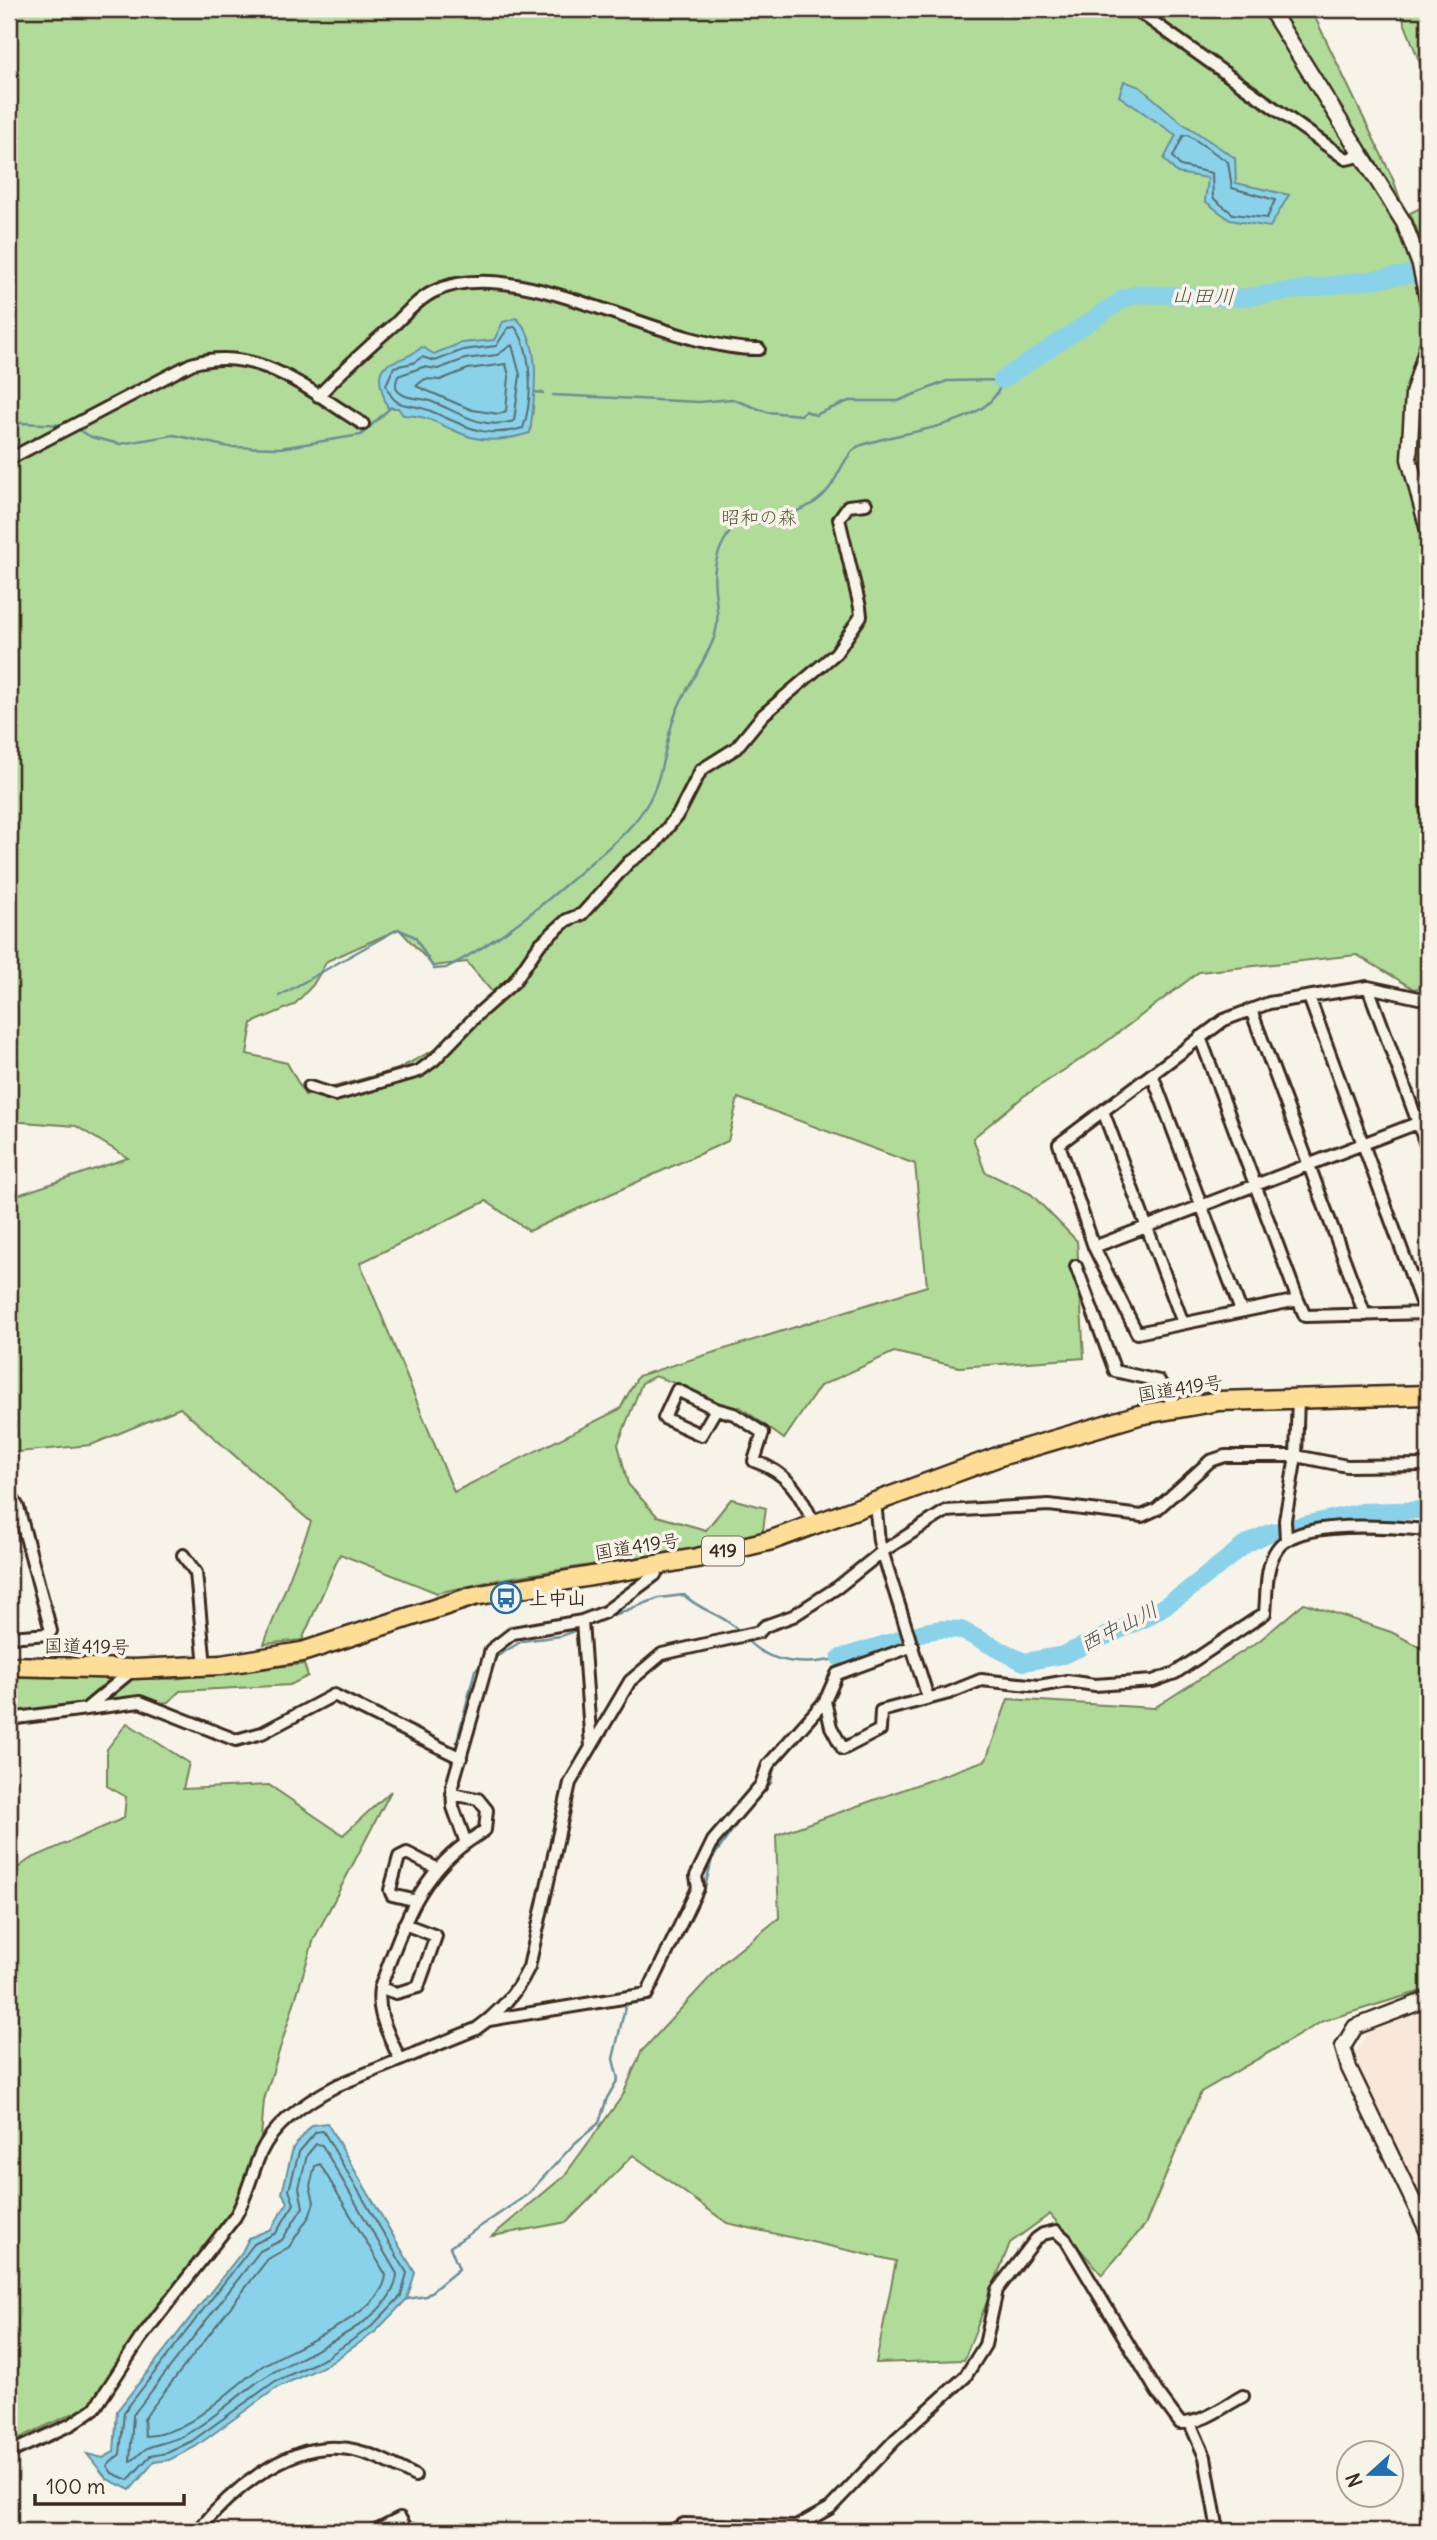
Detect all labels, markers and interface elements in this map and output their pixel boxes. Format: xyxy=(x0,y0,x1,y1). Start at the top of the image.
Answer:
water label: 山田川 xyxy=(1171,281,1235,310)
park label: 昭和の森 xyxy=(721,505,797,529)
street label: 国道419号 xyxy=(1136,1369,1224,1407)
street label: 国道419号 xyxy=(593,1527,681,1565)
road number: 419 xyxy=(702,1536,744,1566)
bus stop icon: 上中山 xyxy=(489,1581,523,1615)
place label: 上中山 xyxy=(529,1586,586,1610)
water label: 西中山川 xyxy=(1075,1595,1162,1658)
street label: 国道419号 xyxy=(44,1633,130,1659)
north arrow xyxy=(1336,2438,1406,2508)
scale bar xyxy=(35,2463,184,2507)
text: N xyxy=(1341,2470,1368,2491)
text: 100 m xyxy=(46,2473,105,2500)

